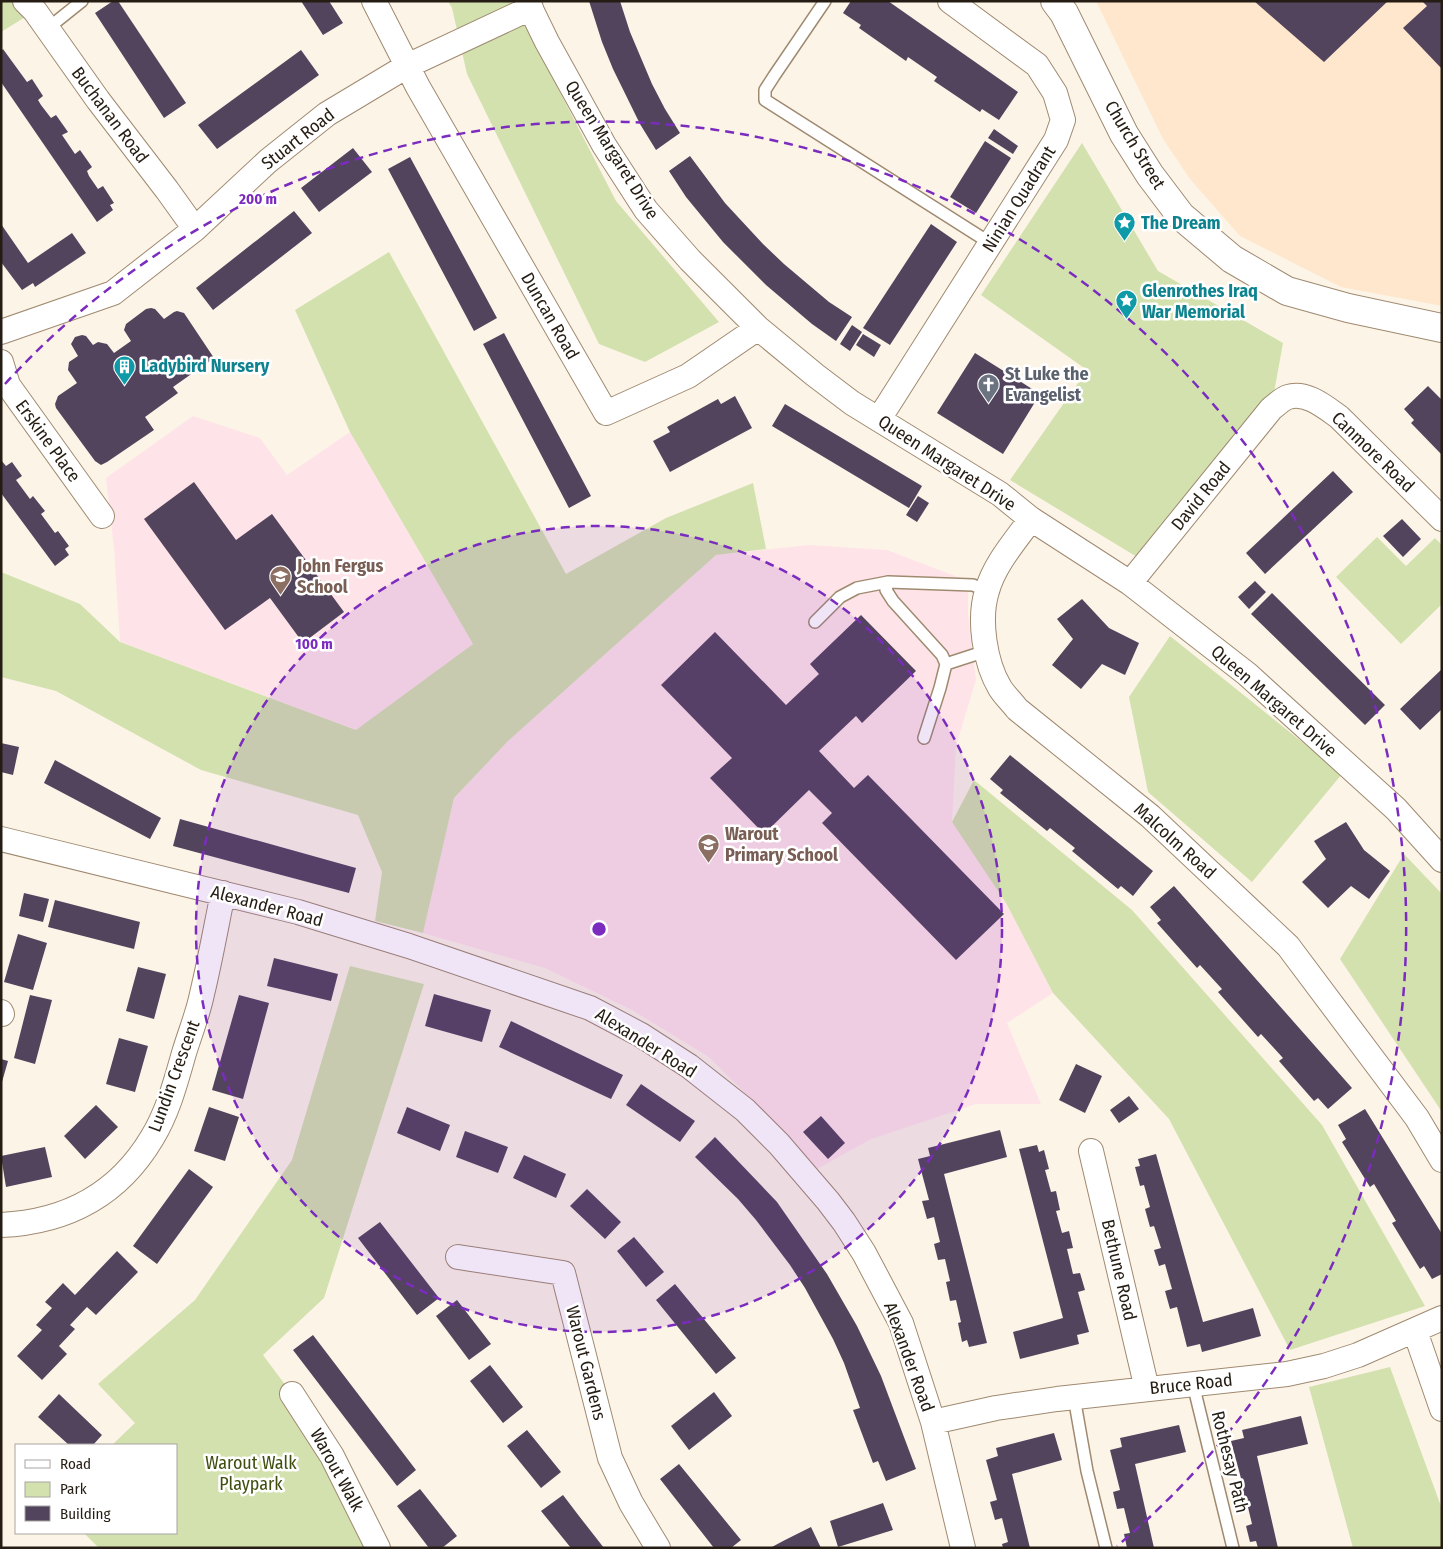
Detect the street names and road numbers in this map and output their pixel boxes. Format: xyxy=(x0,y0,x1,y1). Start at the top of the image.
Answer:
street label: Buchanan Road xyxy=(67,63,153,167)
street label: Queen Margaret Drive xyxy=(560,76,664,224)
street label: Church Street xyxy=(1100,97,1170,193)
street label: Stuart Road xyxy=(257,104,339,174)
street label: Ninian Quadrant xyxy=(978,142,1060,256)
street label: Duncan Road xyxy=(516,269,584,363)
street label: Erskine Place xyxy=(11,396,85,487)
street label: Canmore Road xyxy=(1327,407,1419,497)
street label: Queen Margaret Drive xyxy=(874,410,1020,516)
street label: David Road xyxy=(1166,457,1236,535)
street label: Queen Margaret Drive xyxy=(1207,640,1342,762)
street label: Malcolm Road xyxy=(1129,798,1221,884)
street label: Alexander Road xyxy=(209,880,325,932)
street label: Alexander Road xyxy=(591,1003,701,1083)
street label: Lundin Crescent xyxy=(144,1017,204,1135)
street label: Bethune Road xyxy=(1097,1217,1141,1323)
street label: Alexander Road xyxy=(879,1299,939,1415)
street label: Warout Gardens xyxy=(561,1303,611,1423)
street label: Bruce Road xyxy=(1148,1369,1234,1399)
street label: Rothesay Path xyxy=(1207,1409,1253,1515)
street label: Warout Walk xyxy=(305,1425,369,1516)

